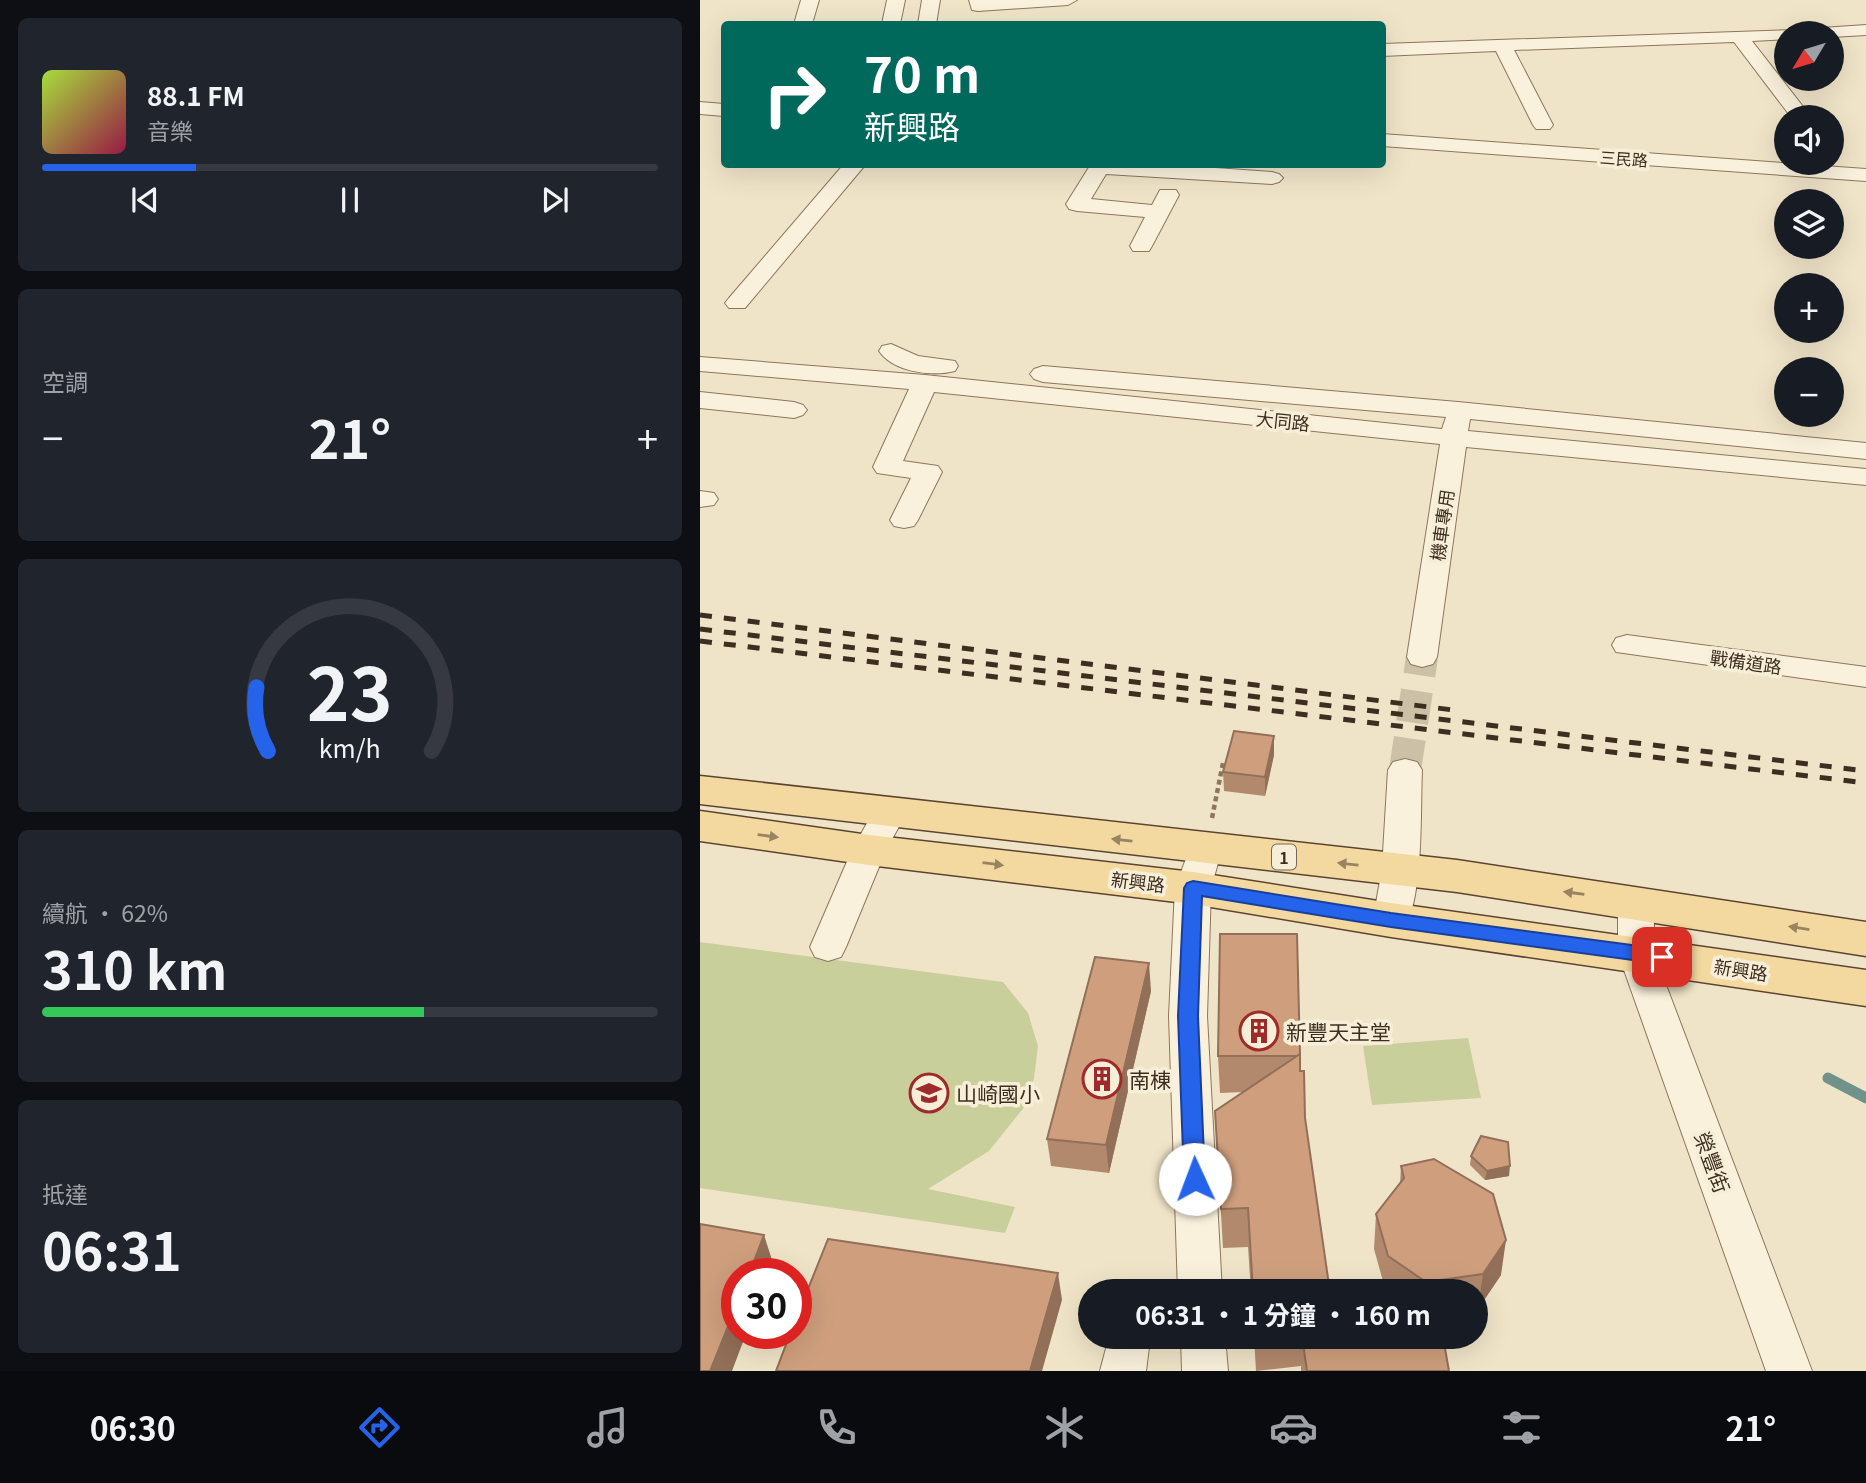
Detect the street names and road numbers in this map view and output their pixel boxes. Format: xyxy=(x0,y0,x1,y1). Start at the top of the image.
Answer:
street label: 三民路 xyxy=(1599,144,1649,172)
street label: 大同路 xyxy=(1255,404,1311,436)
street label: 機車專用 xyxy=(1423,488,1459,562)
street label: 戰備道路 xyxy=(1709,643,1783,679)
road number: 1 xyxy=(1272,844,1296,870)
street label: 新興路 xyxy=(1110,865,1166,897)
street label: 新興路 xyxy=(1712,952,1770,986)
street label: 榮豐街 xyxy=(1688,1127,1738,1197)

